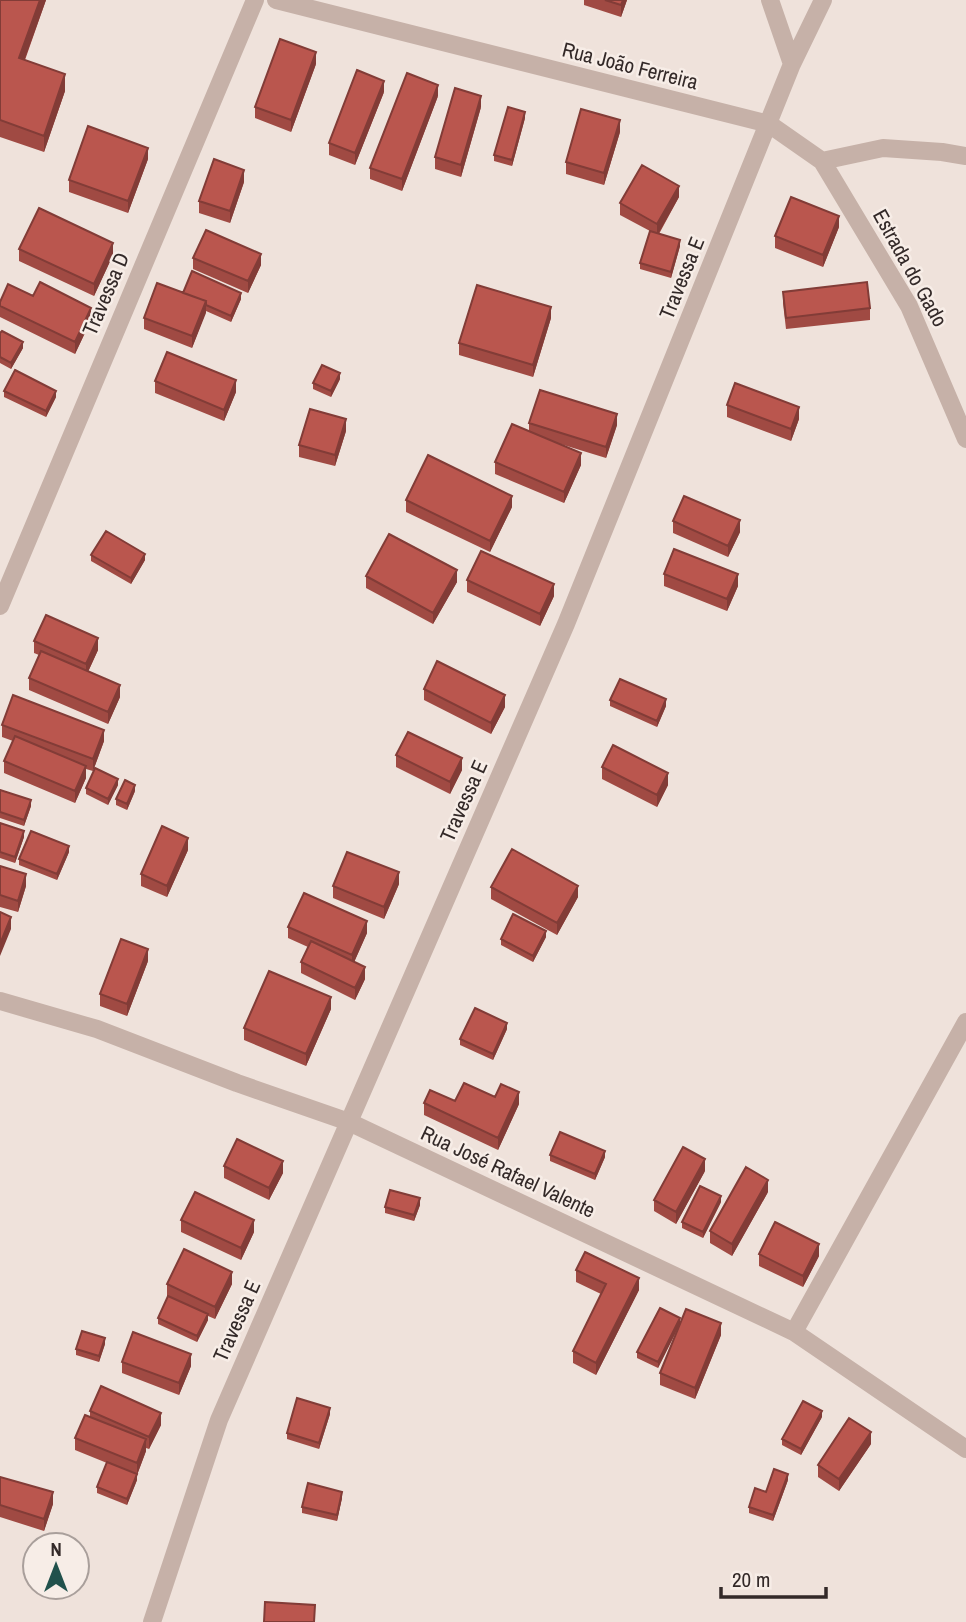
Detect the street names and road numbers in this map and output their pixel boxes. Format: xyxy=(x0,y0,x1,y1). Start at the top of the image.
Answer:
street label: Rua João Ferreira xyxy=(559,35,701,96)
street label: Estrada do Gado xyxy=(866,204,955,332)
street label: Travessa E xyxy=(652,232,711,323)
street label: Travessa D xyxy=(75,248,136,340)
street label: Travessa E xyxy=(433,755,494,846)
street label: Rua José Rafael Valente xyxy=(416,1118,600,1225)
street label: Travessa E xyxy=(206,1275,267,1366)

